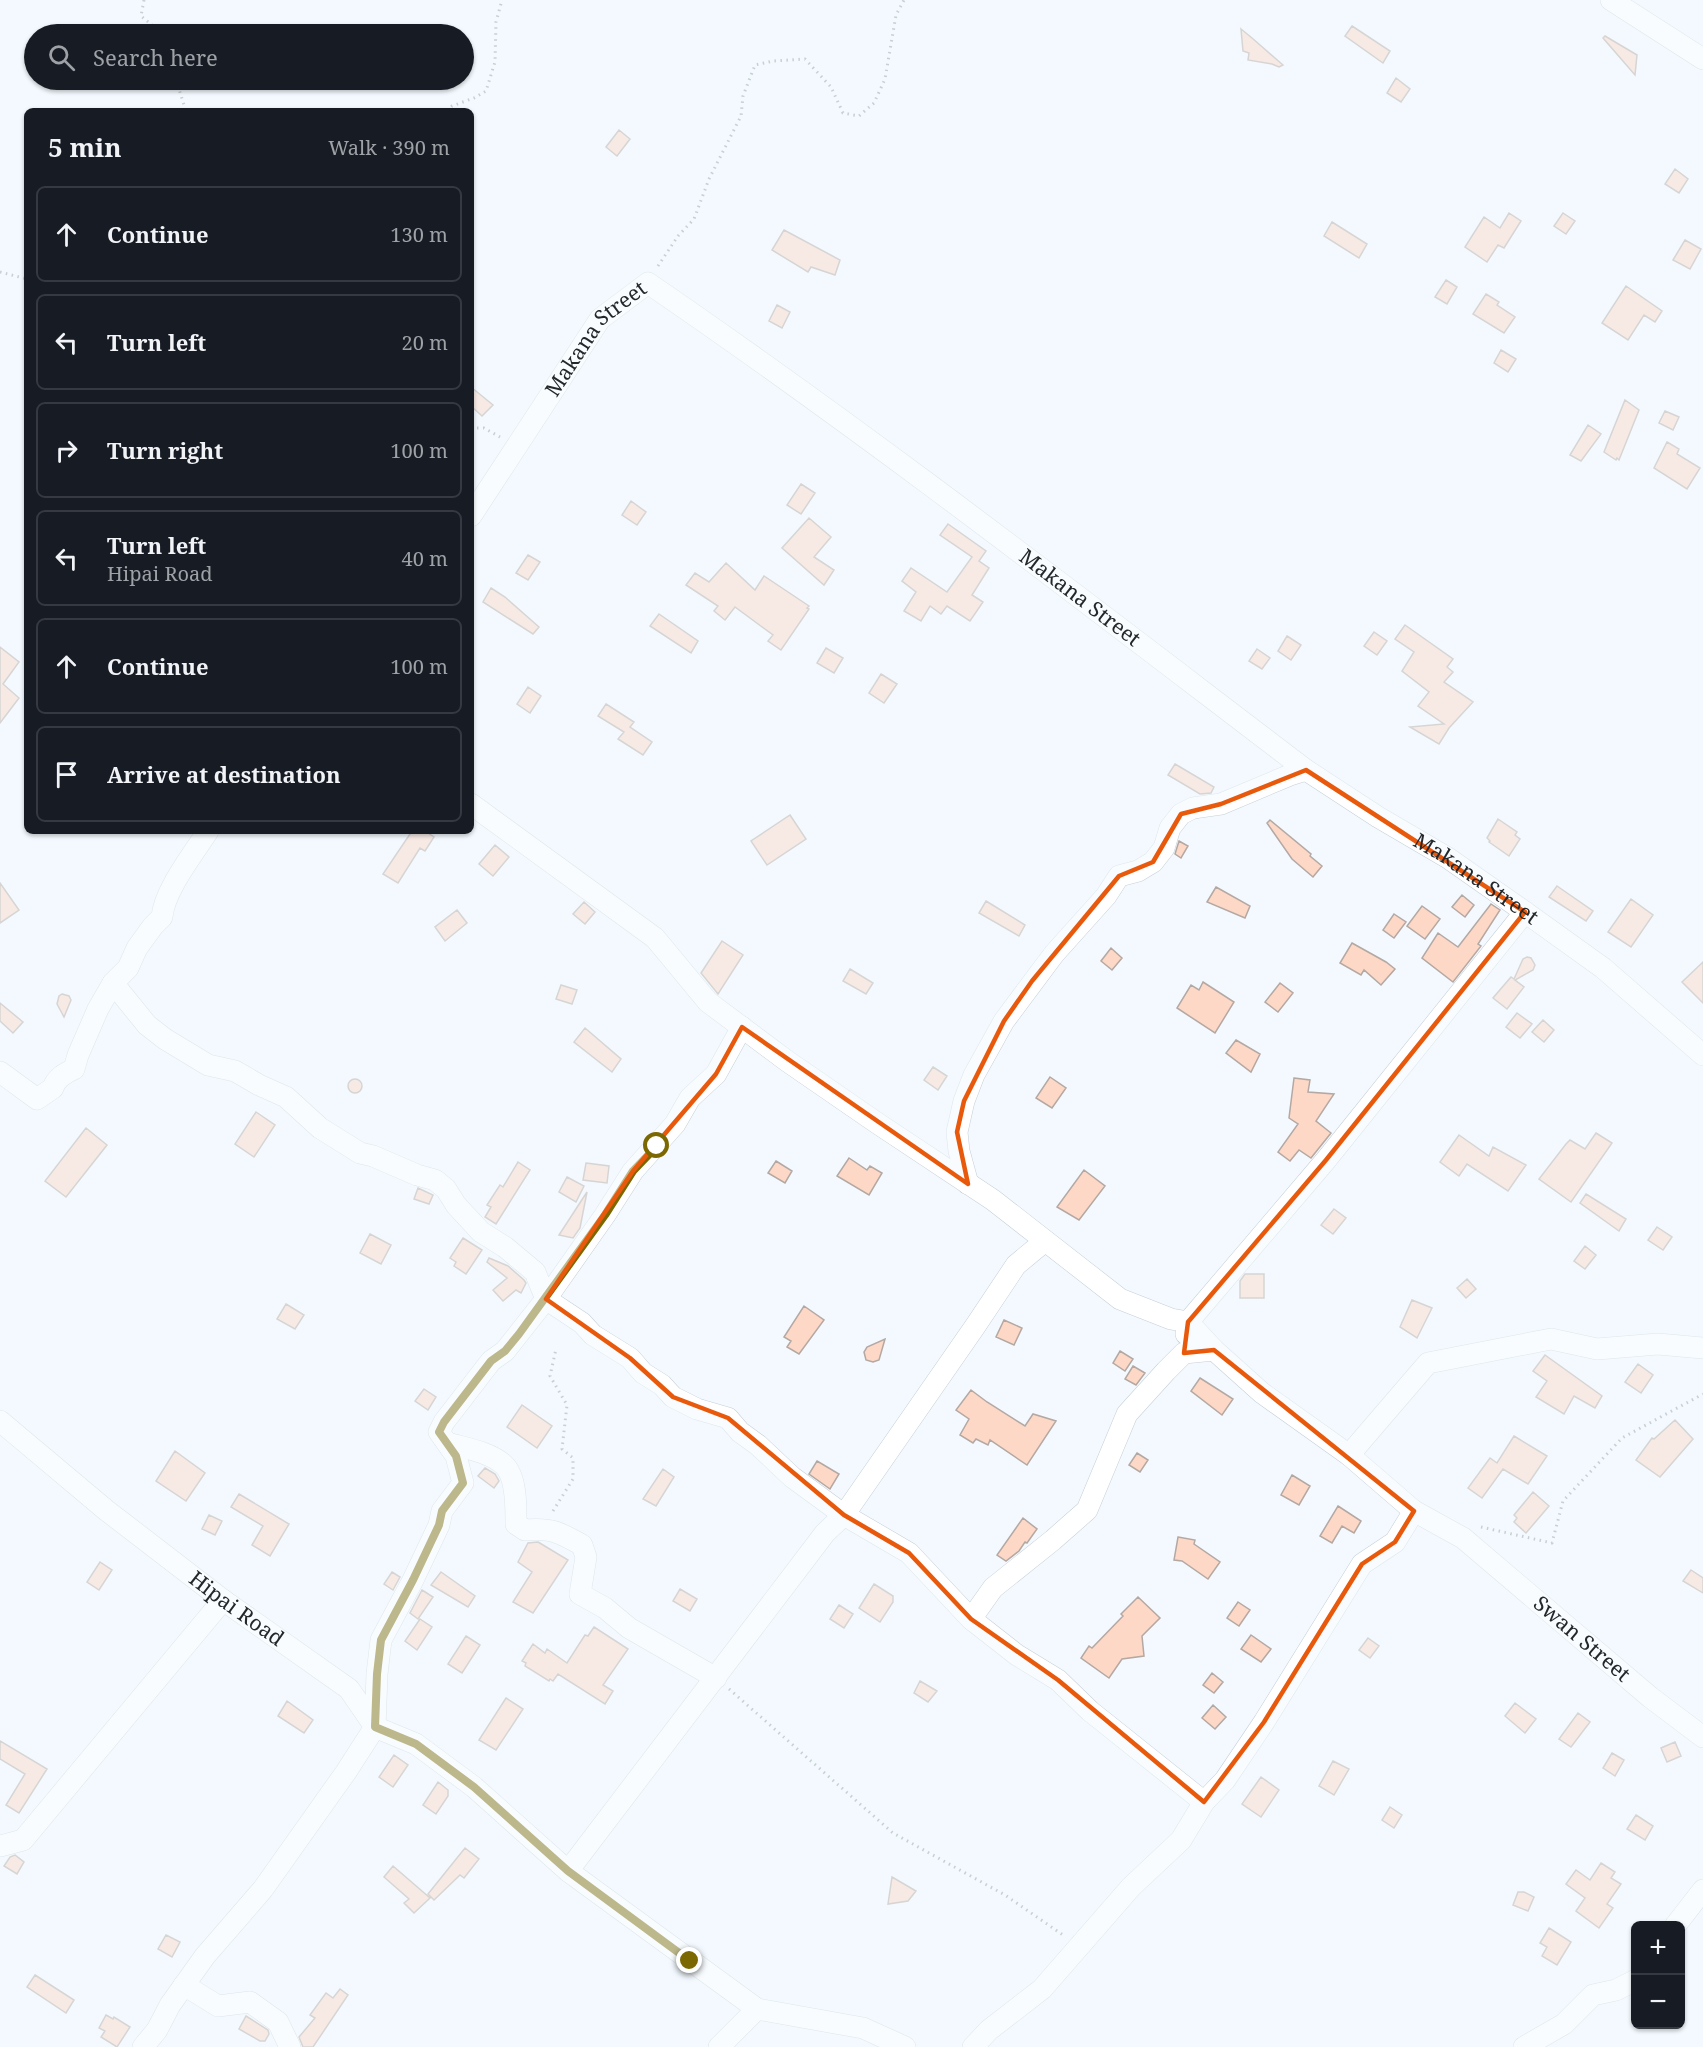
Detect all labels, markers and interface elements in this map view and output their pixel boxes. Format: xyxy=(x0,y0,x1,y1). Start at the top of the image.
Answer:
search box xyxy=(24,24,474,90)
icon: search xyxy=(45,41,78,74)
text: Search here xyxy=(93,42,218,72)
text: 5 min xyxy=(48,129,122,165)
text: Walk · 390 m xyxy=(328,134,450,161)
icon: ahead xyxy=(50,218,83,251)
text: Continue xyxy=(107,219,209,249)
text: 130 m xyxy=(390,221,448,248)
street label: Makana Street xyxy=(538,274,652,401)
icon: left xyxy=(50,326,83,359)
text: Turn left xyxy=(107,327,206,357)
text: 20 m xyxy=(402,329,448,356)
icon: right xyxy=(50,434,83,467)
text: Turn right xyxy=(107,435,223,465)
text: 100 m xyxy=(390,437,448,464)
text: Turn left xyxy=(107,530,206,560)
icon: left xyxy=(50,542,83,575)
street label: Makana Street xyxy=(1014,542,1147,652)
text: 40 m xyxy=(402,545,448,572)
text: Hipai Road xyxy=(107,560,213,587)
icon: ahead xyxy=(50,650,83,683)
text: Continue xyxy=(107,651,209,681)
text: 100 m xyxy=(390,653,448,680)
icon: arrive xyxy=(50,758,83,791)
text: Arrive at destination xyxy=(107,759,341,789)
street label: Makana Street xyxy=(1409,826,1544,930)
route start xyxy=(643,1132,669,1158)
street label: Hipai Road xyxy=(184,1564,290,1652)
street label: Swan Street xyxy=(1528,1589,1637,1687)
map controls xyxy=(1631,1921,1685,2029)
button: + xyxy=(1631,1921,1685,1975)
route end xyxy=(676,1947,702,1973)
button: − xyxy=(1631,1975,1685,2029)

